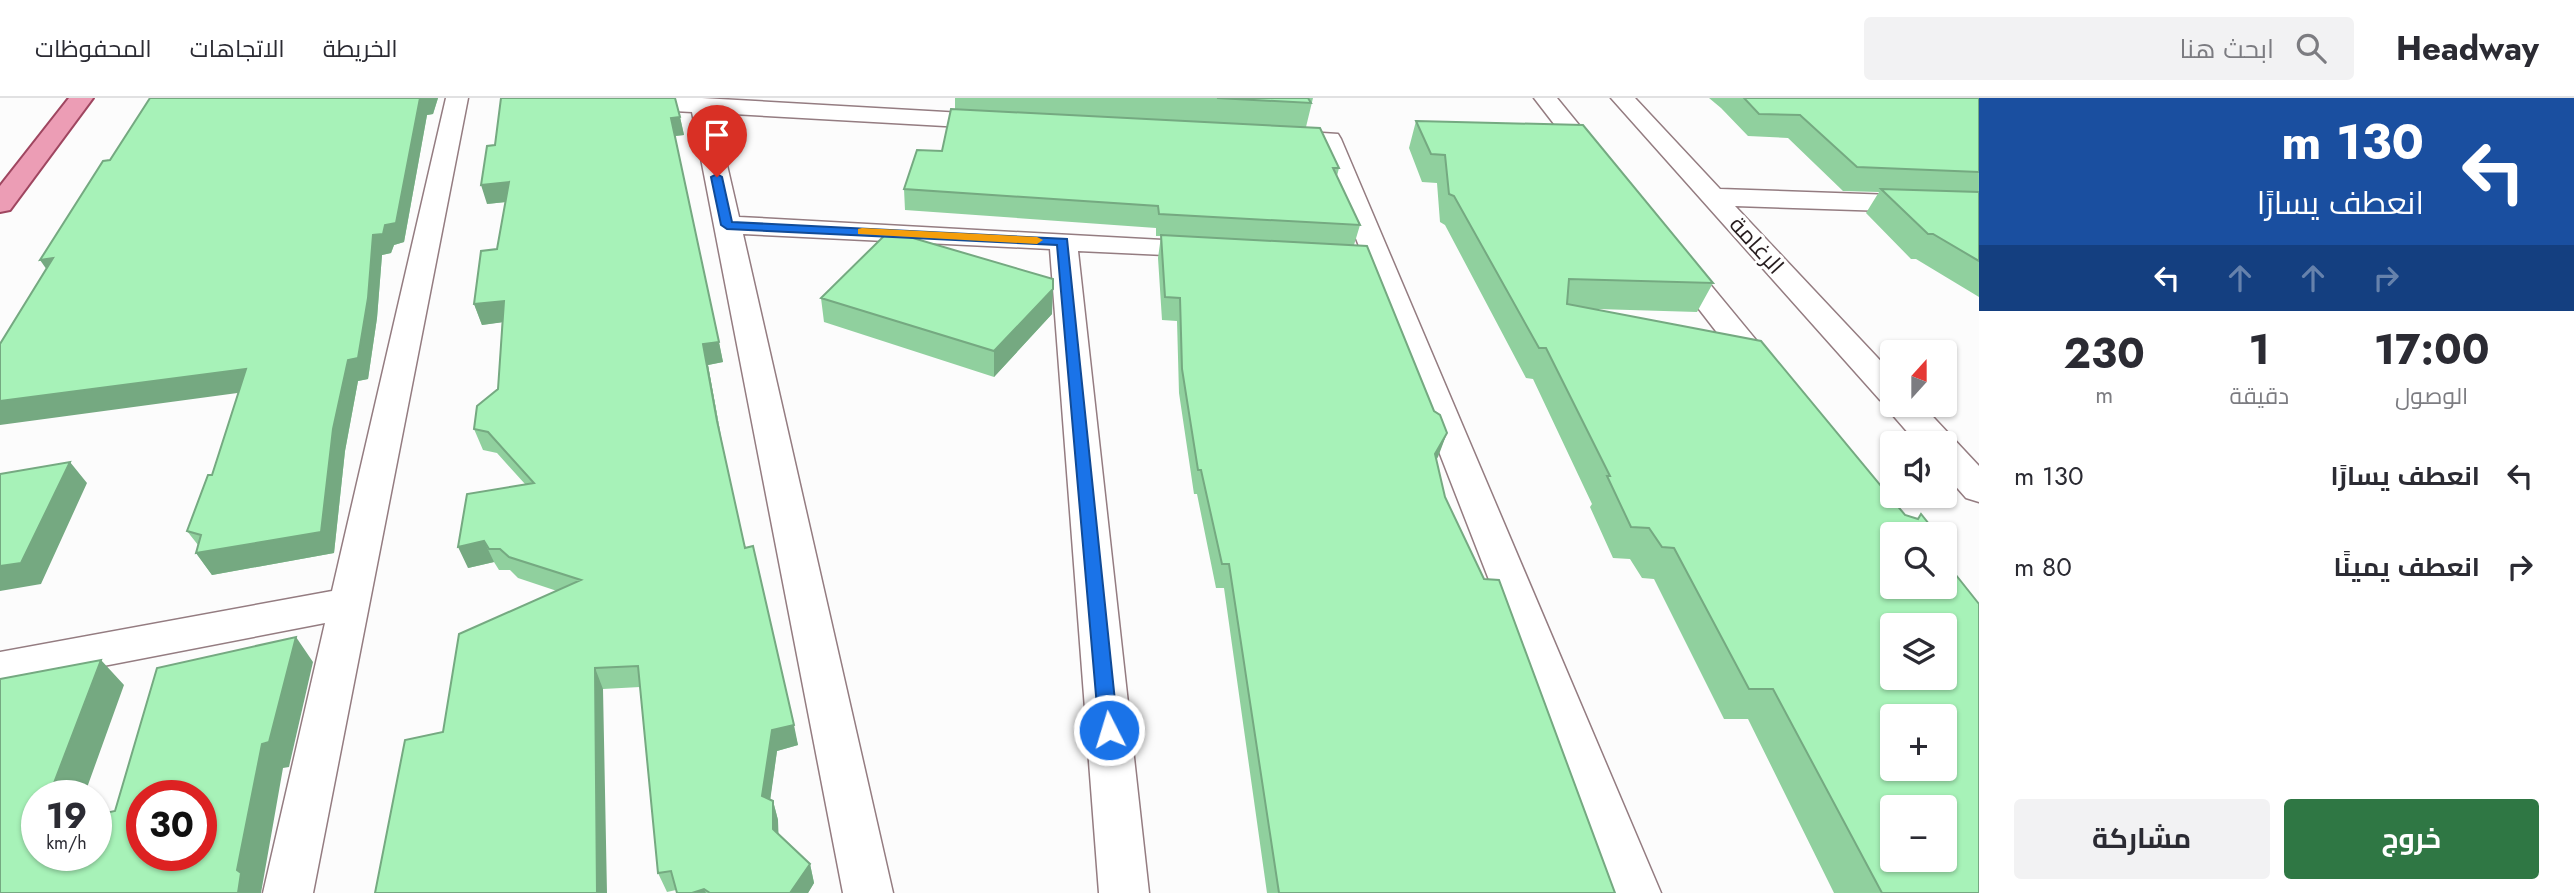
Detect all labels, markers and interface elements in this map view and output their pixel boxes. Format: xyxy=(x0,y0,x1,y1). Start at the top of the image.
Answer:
search box xyxy=(1864,17,2354,80)
text: Headway xyxy=(2396,25,2539,72)
icon: search xyxy=(2292,29,2330,67)
text: ابحث هنا xyxy=(2179,30,2274,68)
text: المحفوظات xyxy=(35,31,152,66)
text: الاتجاهات xyxy=(190,31,285,66)
text: الخريطة xyxy=(323,31,398,66)
pin xyxy=(687,105,747,177)
text: 130 m xyxy=(2281,107,2424,177)
icon: arrive xyxy=(698,116,736,154)
icon: left xyxy=(2448,126,2539,217)
text: انعطف يسارًا xyxy=(2257,180,2424,226)
street label: الرغامة xyxy=(1722,208,1792,282)
icon: left xyxy=(2148,259,2186,297)
icon: ahead xyxy=(2221,259,2259,297)
icon: ahead xyxy=(2294,259,2332,297)
icon: right xyxy=(2367,259,2405,297)
text: 1 xyxy=(2249,319,2270,380)
text: 17:00 xyxy=(2374,319,2490,380)
text: 230 xyxy=(2063,323,2145,384)
north arrow xyxy=(1880,340,1956,416)
map controls xyxy=(1880,340,1957,872)
text: m xyxy=(2095,378,2113,412)
text: دقيقة xyxy=(2229,379,2289,413)
text: الوصول xyxy=(2395,379,2468,413)
button: sound xyxy=(1880,431,1957,508)
text: 130 m xyxy=(2014,457,2084,495)
text: انعطف يسارًا xyxy=(2330,457,2480,495)
icon: left xyxy=(2501,457,2539,495)
button: search xyxy=(1880,522,1957,599)
text: 80 m xyxy=(2014,548,2072,586)
text: انعطف يمينًا xyxy=(2334,548,2480,586)
icon: right xyxy=(2501,548,2539,586)
button: layers xyxy=(1880,613,1957,690)
position arrow xyxy=(1072,693,1146,767)
button: + xyxy=(1880,704,1957,781)
speed limit sign: 30 xyxy=(126,780,217,871)
text: 19 xyxy=(46,791,87,841)
button: − xyxy=(1880,795,1957,872)
button: مشاركة xyxy=(2014,799,2270,879)
button: خروج xyxy=(2284,799,2539,879)
text: km/h xyxy=(46,830,87,856)

